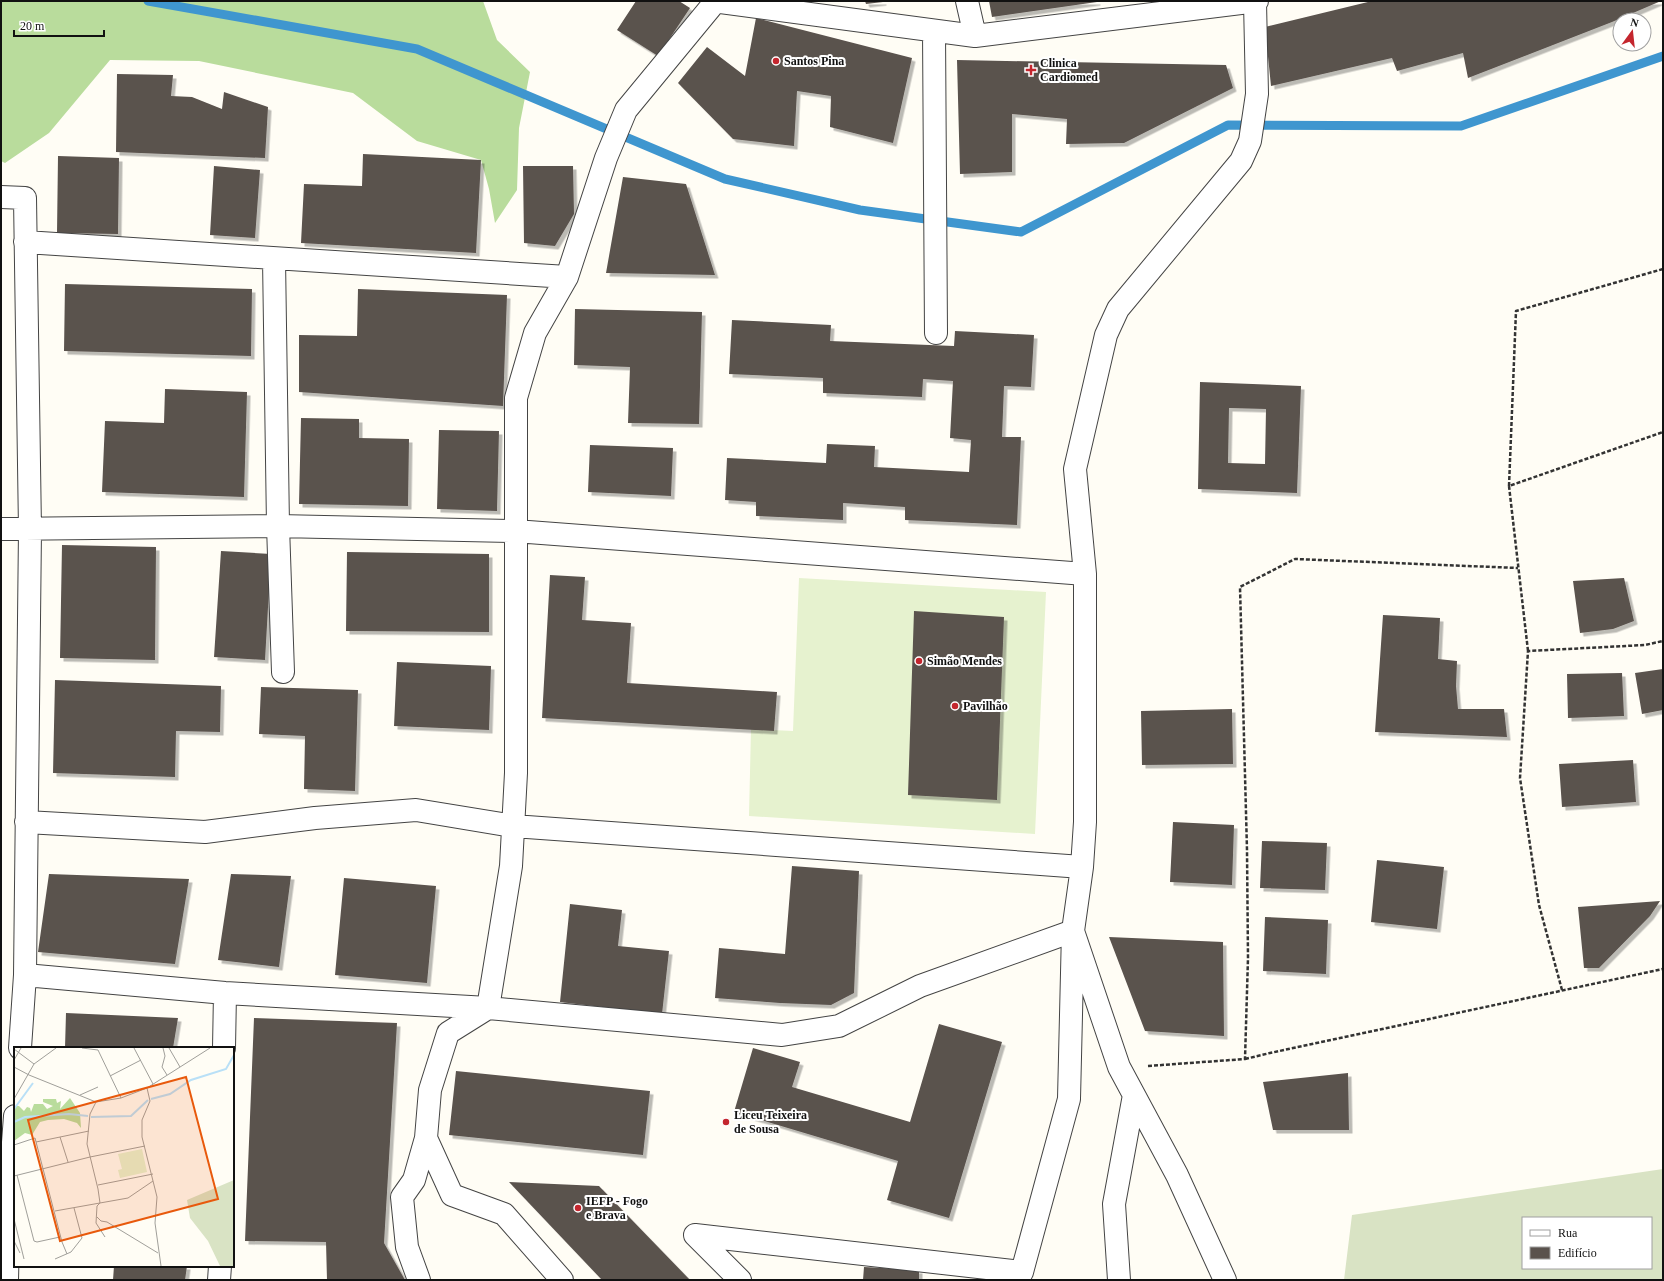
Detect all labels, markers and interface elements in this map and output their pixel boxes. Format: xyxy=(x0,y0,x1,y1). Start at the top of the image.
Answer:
scale bar xyxy=(14,12,104,38)
north arrow xyxy=(1612,12,1652,52)
text: N xyxy=(1629,16,1640,29)
text: 20 m xyxy=(20,19,45,33)
place label: Santos Pina xyxy=(784,54,844,68)
marker: Santos Pina xyxy=(771,56,781,66)
place label: Clinica Cardiomed xyxy=(1040,56,1098,84)
marker: Clinica Cardiomed xyxy=(1025,64,1037,76)
place label: Simão Mendes xyxy=(927,654,1002,668)
marker: Simão Mendes xyxy=(914,656,924,666)
place label: Pavilhão xyxy=(963,699,1008,713)
marker: Pavilhão xyxy=(950,701,960,711)
inset map xyxy=(14,1047,234,1267)
place label: Liceu Teixeira de Sousa xyxy=(734,1108,807,1136)
marker: Liceu Teixeira de Sousa xyxy=(721,1117,731,1127)
place label: IEFP - Fogo e Brava xyxy=(586,1194,648,1222)
marker: IEFP - Fogo e Brava xyxy=(573,1203,583,1213)
legend xyxy=(1522,1217,1652,1269)
text: Rua xyxy=(1558,1226,1578,1240)
text: Edifício xyxy=(1558,1246,1597,1260)

